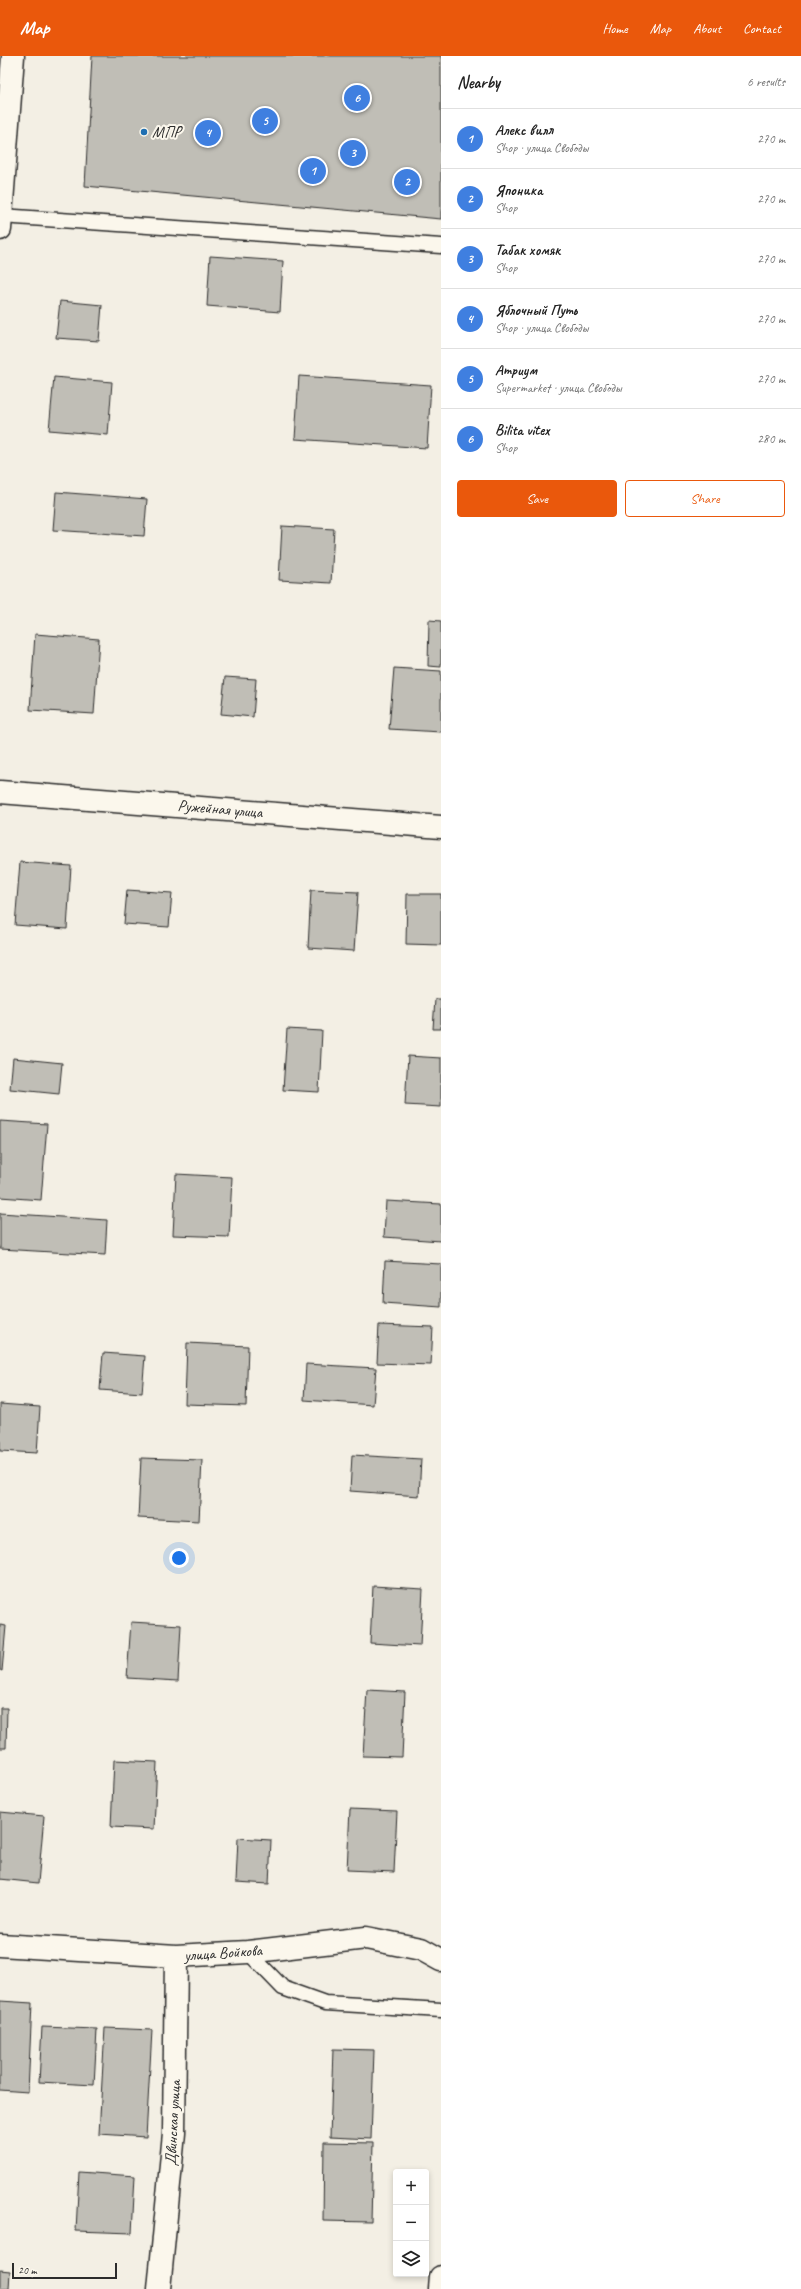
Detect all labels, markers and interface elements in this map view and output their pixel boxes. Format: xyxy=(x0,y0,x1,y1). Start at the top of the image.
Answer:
text: Map xyxy=(20,16,50,40)
text: Home xyxy=(602,20,628,37)
text: Map xyxy=(650,20,671,37)
text: About xyxy=(693,20,721,37)
text: Contact xyxy=(743,20,781,37)
text: Nearby xyxy=(457,72,500,93)
text: 6 results xyxy=(747,74,785,90)
pin: 6 xyxy=(344,83,370,113)
pin: 5 xyxy=(252,106,278,136)
pin: 4 xyxy=(195,118,221,148)
text: Алекс вилл xyxy=(495,121,553,140)
place label: МПР xyxy=(152,122,183,142)
marker: МПР xyxy=(139,127,149,137)
text: 1 xyxy=(467,131,473,147)
text: 270 m xyxy=(757,131,785,147)
pin: 3 xyxy=(340,138,366,168)
text: Shop · улица Свободы xyxy=(495,140,588,156)
pin: 1 xyxy=(300,156,326,186)
pin: 2 xyxy=(394,167,420,197)
text: Японика xyxy=(495,181,543,200)
text: 2 xyxy=(467,191,473,207)
text: 270 m xyxy=(757,191,785,207)
text: Shop xyxy=(495,200,517,216)
text: Табак хомяк xyxy=(495,241,560,260)
text: 3 xyxy=(467,251,473,267)
text: 270 m xyxy=(757,251,785,267)
text: Shop xyxy=(495,260,517,276)
text: Яблочный Путь xyxy=(495,301,577,320)
text: 4 xyxy=(467,311,473,327)
text: 270 m xyxy=(757,311,785,327)
text: Shop · улица Свободы xyxy=(495,320,588,336)
text: Атриум xyxy=(495,361,537,380)
text: 5 xyxy=(467,371,473,387)
text: 270 m xyxy=(757,371,785,387)
text: Supermarket · улица Свободы xyxy=(495,380,622,396)
text: Bilita vitex xyxy=(495,421,549,440)
text: 6 xyxy=(467,431,473,447)
text: 280 m xyxy=(757,431,785,447)
text: Shop xyxy=(495,440,517,456)
button: Save xyxy=(457,480,617,517)
button: Share xyxy=(625,480,785,517)
street label: Ружейная улица xyxy=(177,795,265,823)
your location xyxy=(169,1548,189,1568)
street label: улица Войкова xyxy=(182,1940,264,1966)
street label: Двинская улица xyxy=(161,2078,185,2166)
map controls xyxy=(393,2169,429,2277)
button: + xyxy=(393,2169,429,2205)
button: − xyxy=(393,2205,429,2241)
button: layers xyxy=(393,2241,429,2277)
scale bar xyxy=(12,2261,117,2280)
text: 20 m xyxy=(18,2263,37,2277)

